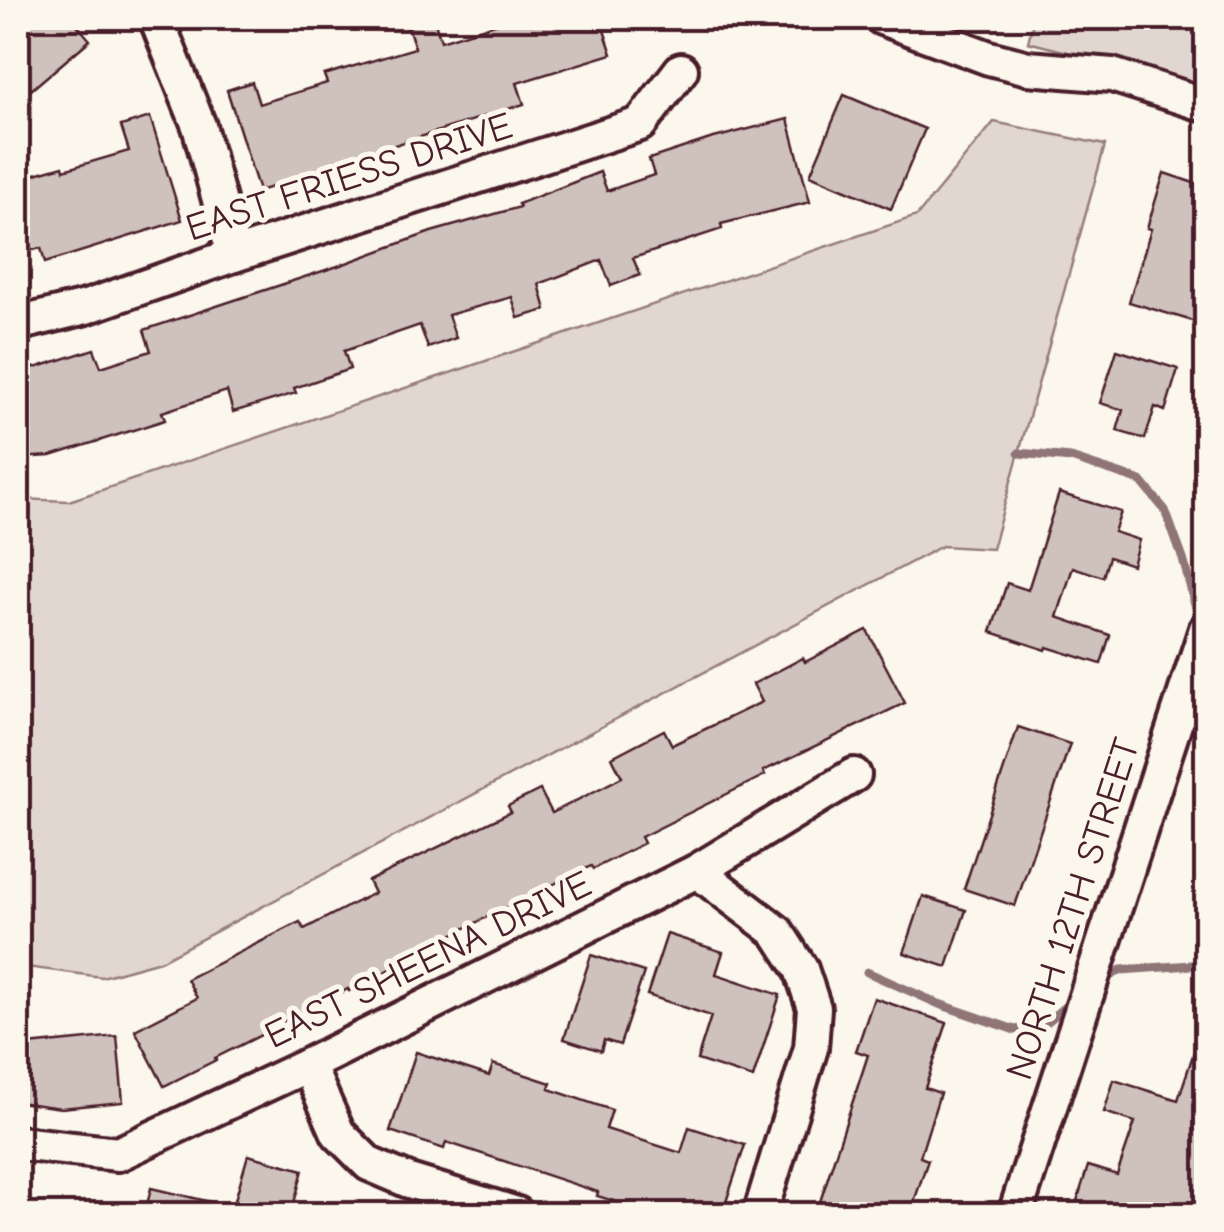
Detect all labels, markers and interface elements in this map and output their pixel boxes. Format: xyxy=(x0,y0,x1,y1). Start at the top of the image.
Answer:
street label: EAST FRIESS DRIVE xyxy=(180,104,518,250)
street label: NORTH 12TH STREET xyxy=(997,733,1149,1085)
street label: EAST SHEENA DRIVE xyxy=(258,862,598,1058)

